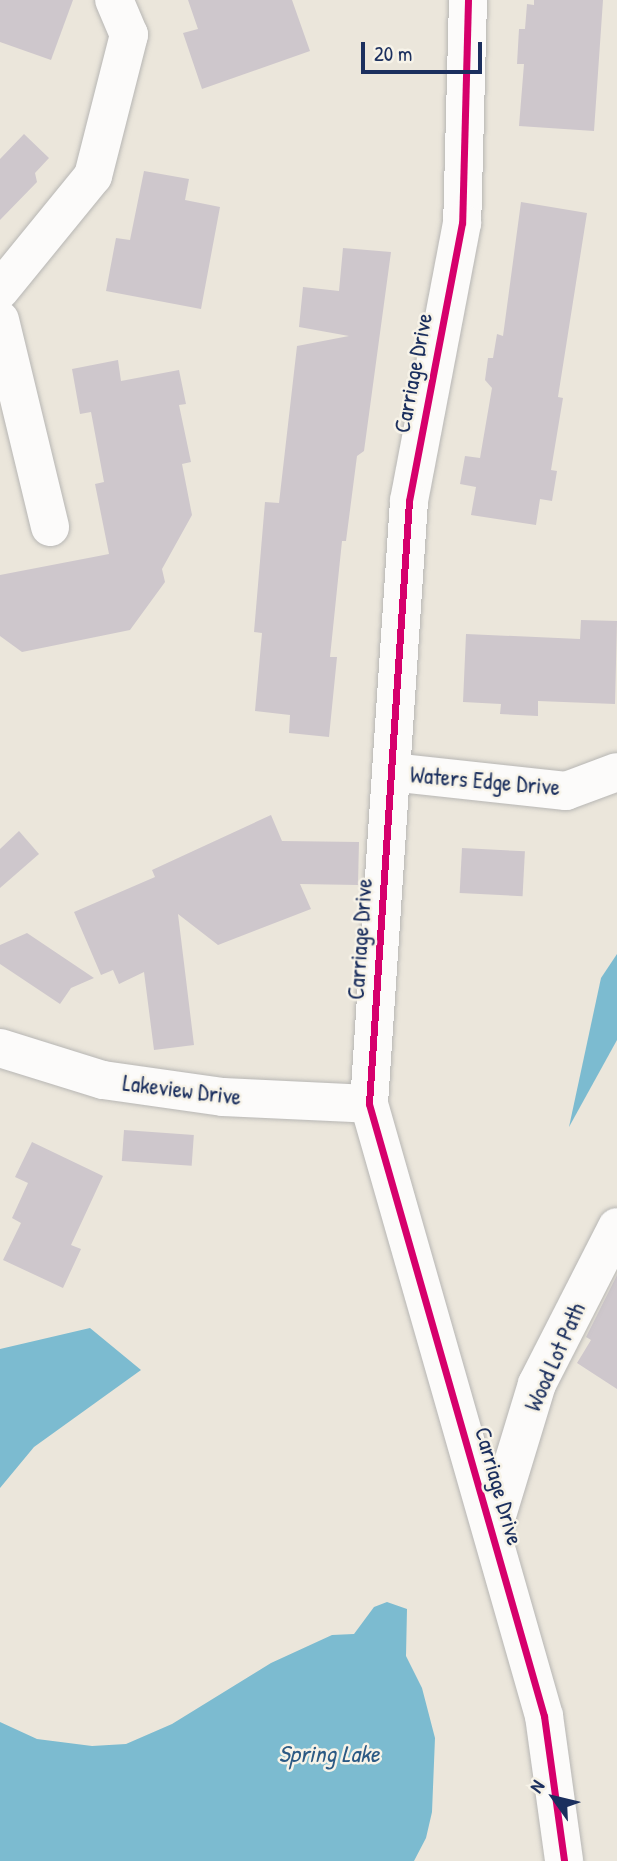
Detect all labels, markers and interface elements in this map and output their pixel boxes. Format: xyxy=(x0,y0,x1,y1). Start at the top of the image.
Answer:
scale bar xyxy=(365,28,486,72)
text: 20 m xyxy=(374,39,412,68)
street label: Carriage Drive xyxy=(388,311,438,435)
street label: Waters Edge Drive xyxy=(409,761,561,801)
street label: Carriage Drive xyxy=(342,877,378,1001)
street label: Lakeview Drive xyxy=(121,1069,243,1111)
street label: Wood Lot Path xyxy=(519,1299,591,1415)
street label: Carriage Drive xyxy=(469,1424,529,1548)
water label: Spring Lake xyxy=(279,1740,379,1768)
north arrow xyxy=(519,1763,589,1833)
text: N xyxy=(523,1775,550,1798)

